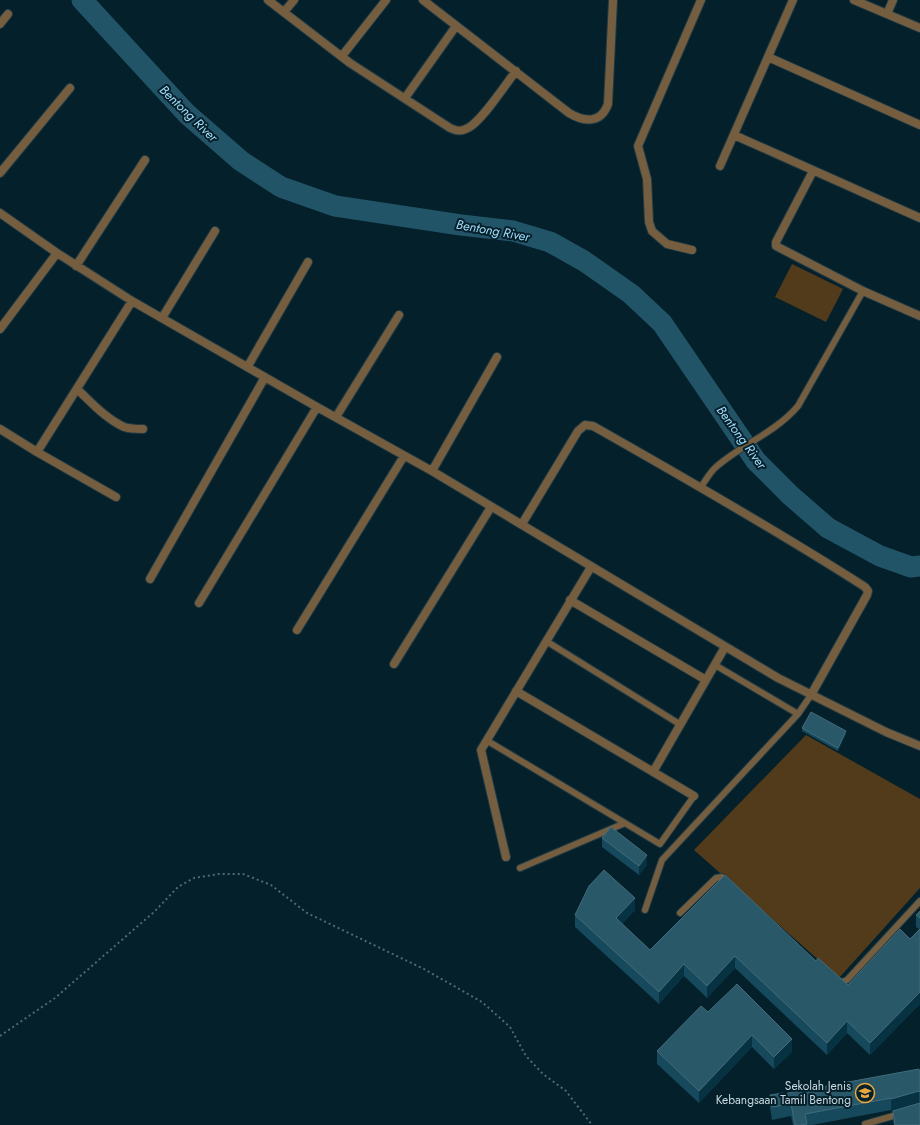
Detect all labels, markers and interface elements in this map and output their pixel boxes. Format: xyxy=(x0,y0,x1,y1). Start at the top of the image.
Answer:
water label: Bentong River xyxy=(155,81,222,146)
water label: Bentong River xyxy=(455,215,532,246)
water label: Bentong River xyxy=(712,402,772,473)
place label: Sekolah Jenis Kebangsaan Tamil Bentong xyxy=(716,1077,851,1109)
school or university icon: Sekolah Jenis Kebangsaan Tamil Bentong xyxy=(854,1082,876,1104)

